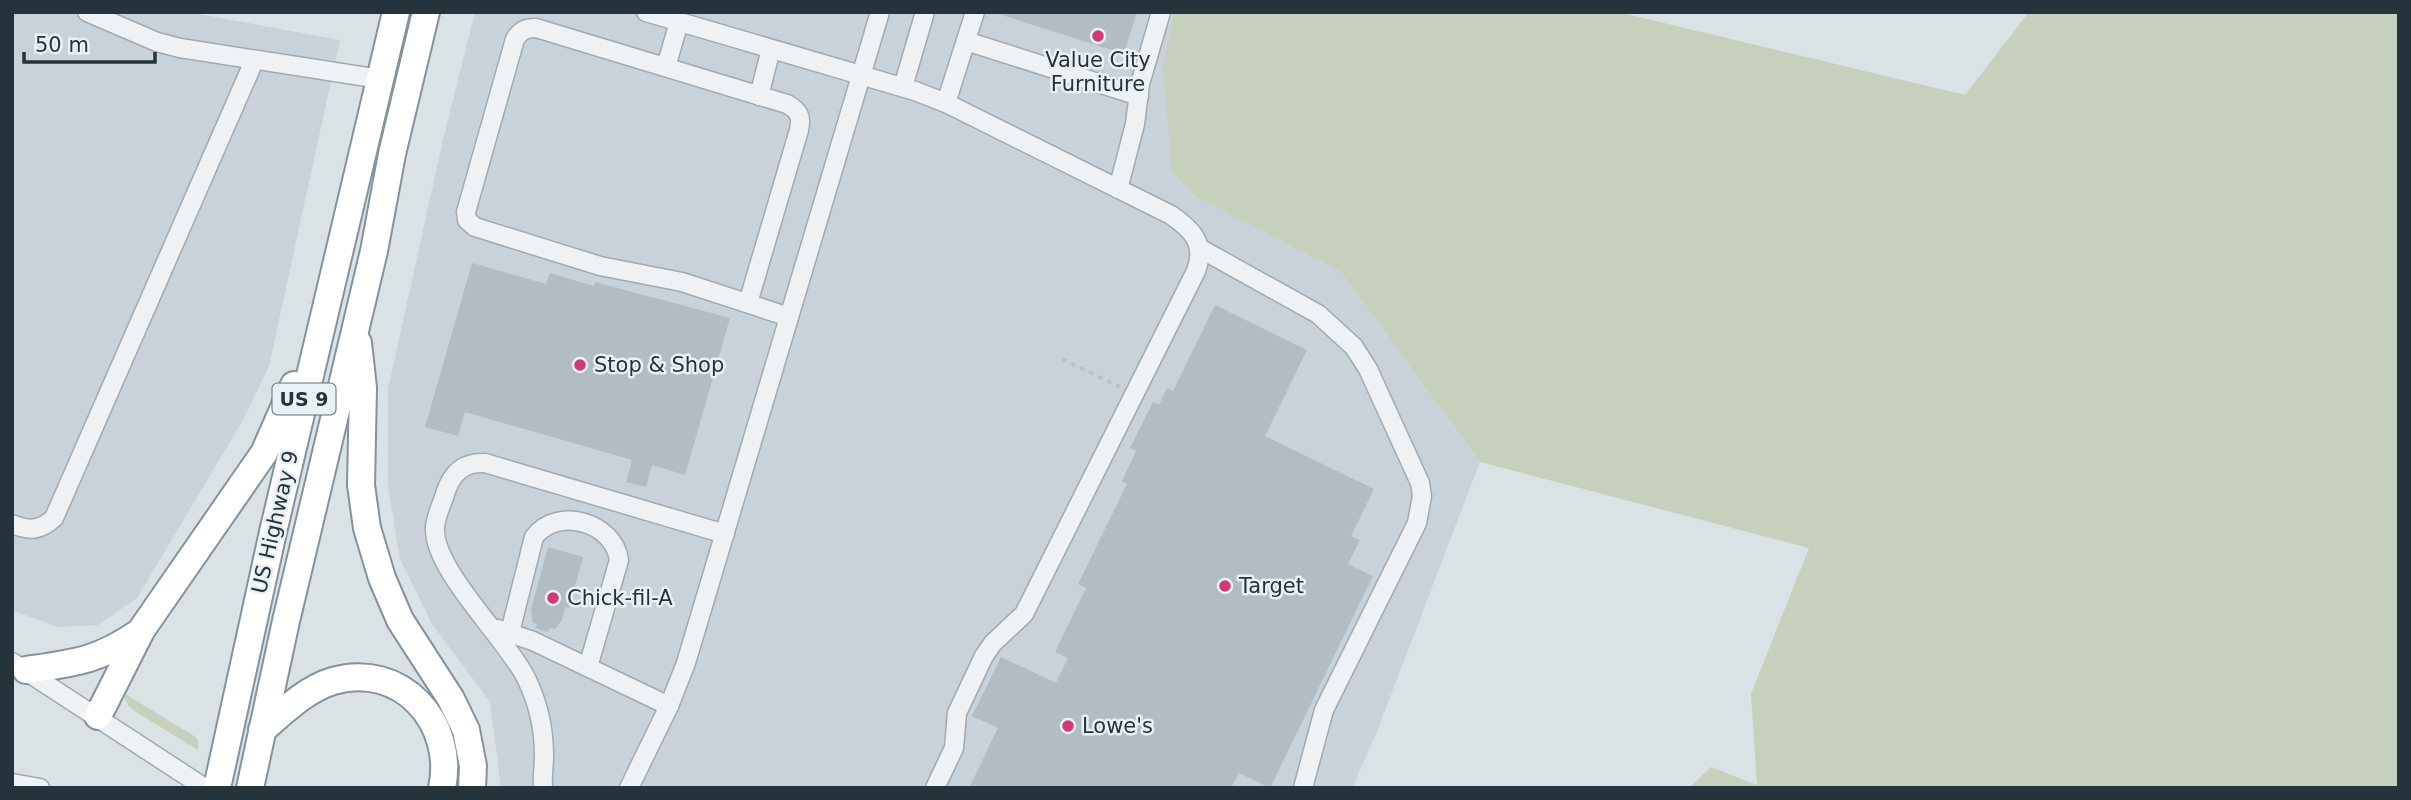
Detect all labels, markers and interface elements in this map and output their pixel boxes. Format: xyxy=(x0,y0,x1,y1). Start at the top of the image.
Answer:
scale bar xyxy=(24,21,156,65)
marker: Value City Furniture xyxy=(1090,28,1106,44)
text: 50 m xyxy=(35,33,89,57)
place label: Value City Furniture xyxy=(1045,48,1151,96)
place label: Stop & Shop xyxy=(594,353,724,377)
marker: Stop & Shop xyxy=(572,357,588,373)
road number: US 9 xyxy=(272,384,336,414)
street label: US Highway 9 xyxy=(247,448,303,596)
place label: Target xyxy=(1238,574,1304,598)
marker: Target xyxy=(1217,578,1233,594)
place label: Chick-fil-A xyxy=(567,586,673,610)
marker: Chick-fil-A xyxy=(545,590,561,606)
place label: Lowe's xyxy=(1082,714,1153,738)
marker: Lowe's xyxy=(1060,718,1076,734)

